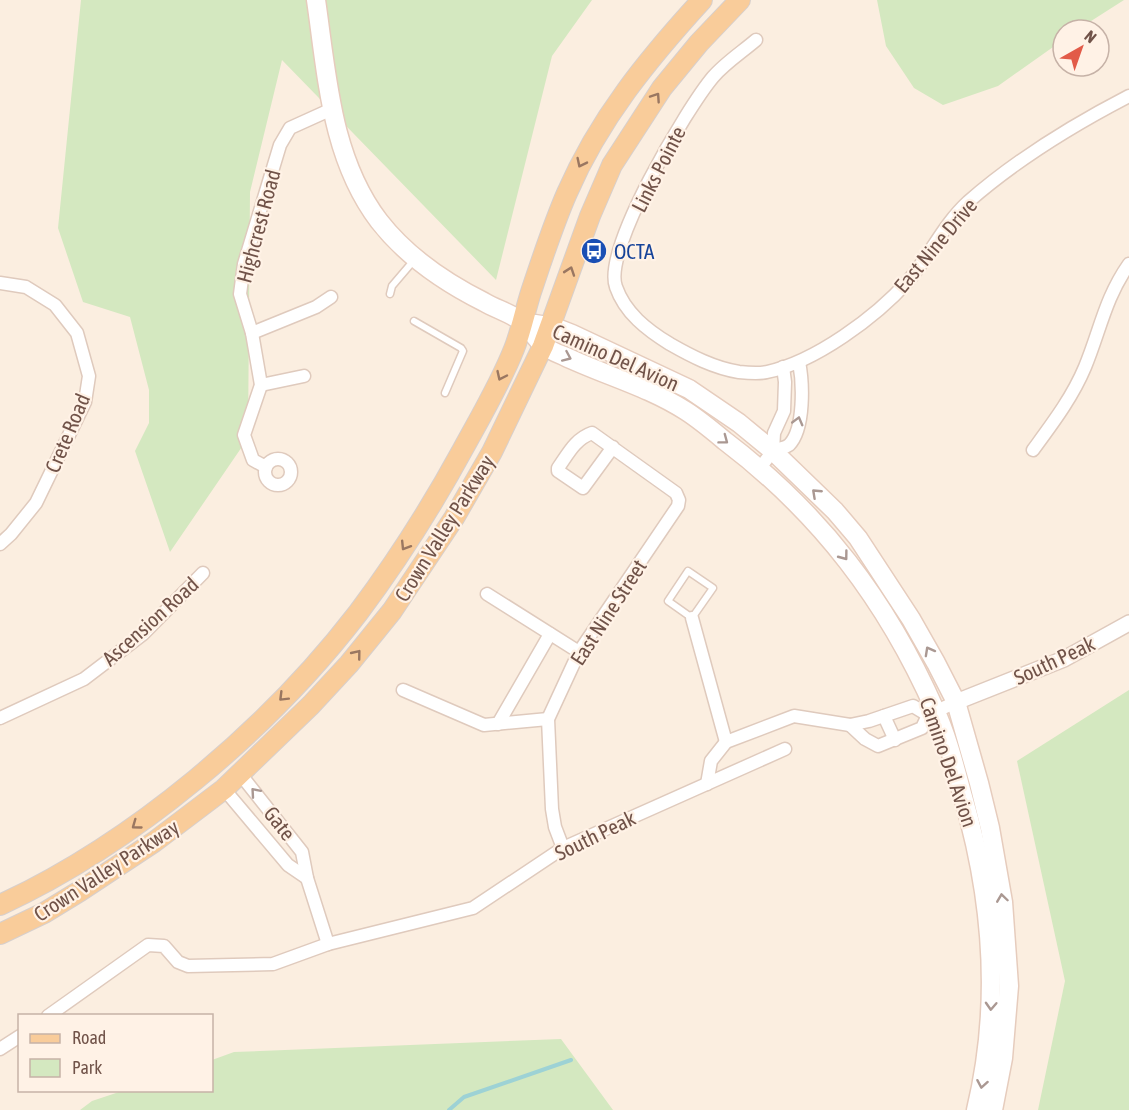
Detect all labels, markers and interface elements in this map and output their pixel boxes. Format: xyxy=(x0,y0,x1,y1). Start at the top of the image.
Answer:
north arrow xyxy=(1051,18,1111,78)
text: N xyxy=(1081,27,1100,46)
one-way arrow xyxy=(649,93,660,104)
street label: Links Pointe xyxy=(626,122,690,216)
one-way arrow xyxy=(577,157,589,168)
street label: Highcrest Road xyxy=(231,167,285,285)
street label: East Nine Drive xyxy=(889,193,981,297)
bus stop icon: OCTA xyxy=(579,236,609,266)
place label: OCTA xyxy=(614,239,655,263)
one-way arrow xyxy=(562,266,575,277)
street label: Camino Del Avion xyxy=(549,318,683,396)
one-way arrow xyxy=(561,350,572,362)
one-way arrow xyxy=(497,370,509,381)
street label: Crete Road xyxy=(40,390,94,476)
one-way arrow xyxy=(791,416,803,427)
one-way arrow xyxy=(717,432,728,443)
street label: Crown Valley Parkway xyxy=(389,450,499,606)
one-way arrow xyxy=(812,489,823,500)
one-way arrow xyxy=(401,539,412,550)
one-way arrow xyxy=(836,549,847,560)
street label: East Nine Street xyxy=(565,555,651,669)
street label: Ascension Road xyxy=(97,572,203,670)
street label: South Peak xyxy=(1010,631,1098,689)
one-way arrow xyxy=(925,646,936,657)
one-way arrow xyxy=(350,650,361,661)
one-way arrow xyxy=(279,691,290,701)
street label: Camino Del Avion xyxy=(916,694,982,830)
one-way arrow xyxy=(251,788,262,799)
street label: Gate xyxy=(259,801,301,845)
street label: South Peak xyxy=(551,805,639,865)
street label: Crown Valley Parkway xyxy=(29,814,183,926)
one-way arrow xyxy=(131,818,142,829)
one-way arrow xyxy=(996,893,1008,902)
one-way arrow xyxy=(985,1002,998,1011)
legend xyxy=(18,1014,213,1092)
text: Road xyxy=(72,1027,106,1048)
text: Park xyxy=(72,1057,102,1078)
one-way arrow xyxy=(976,1079,988,1089)

